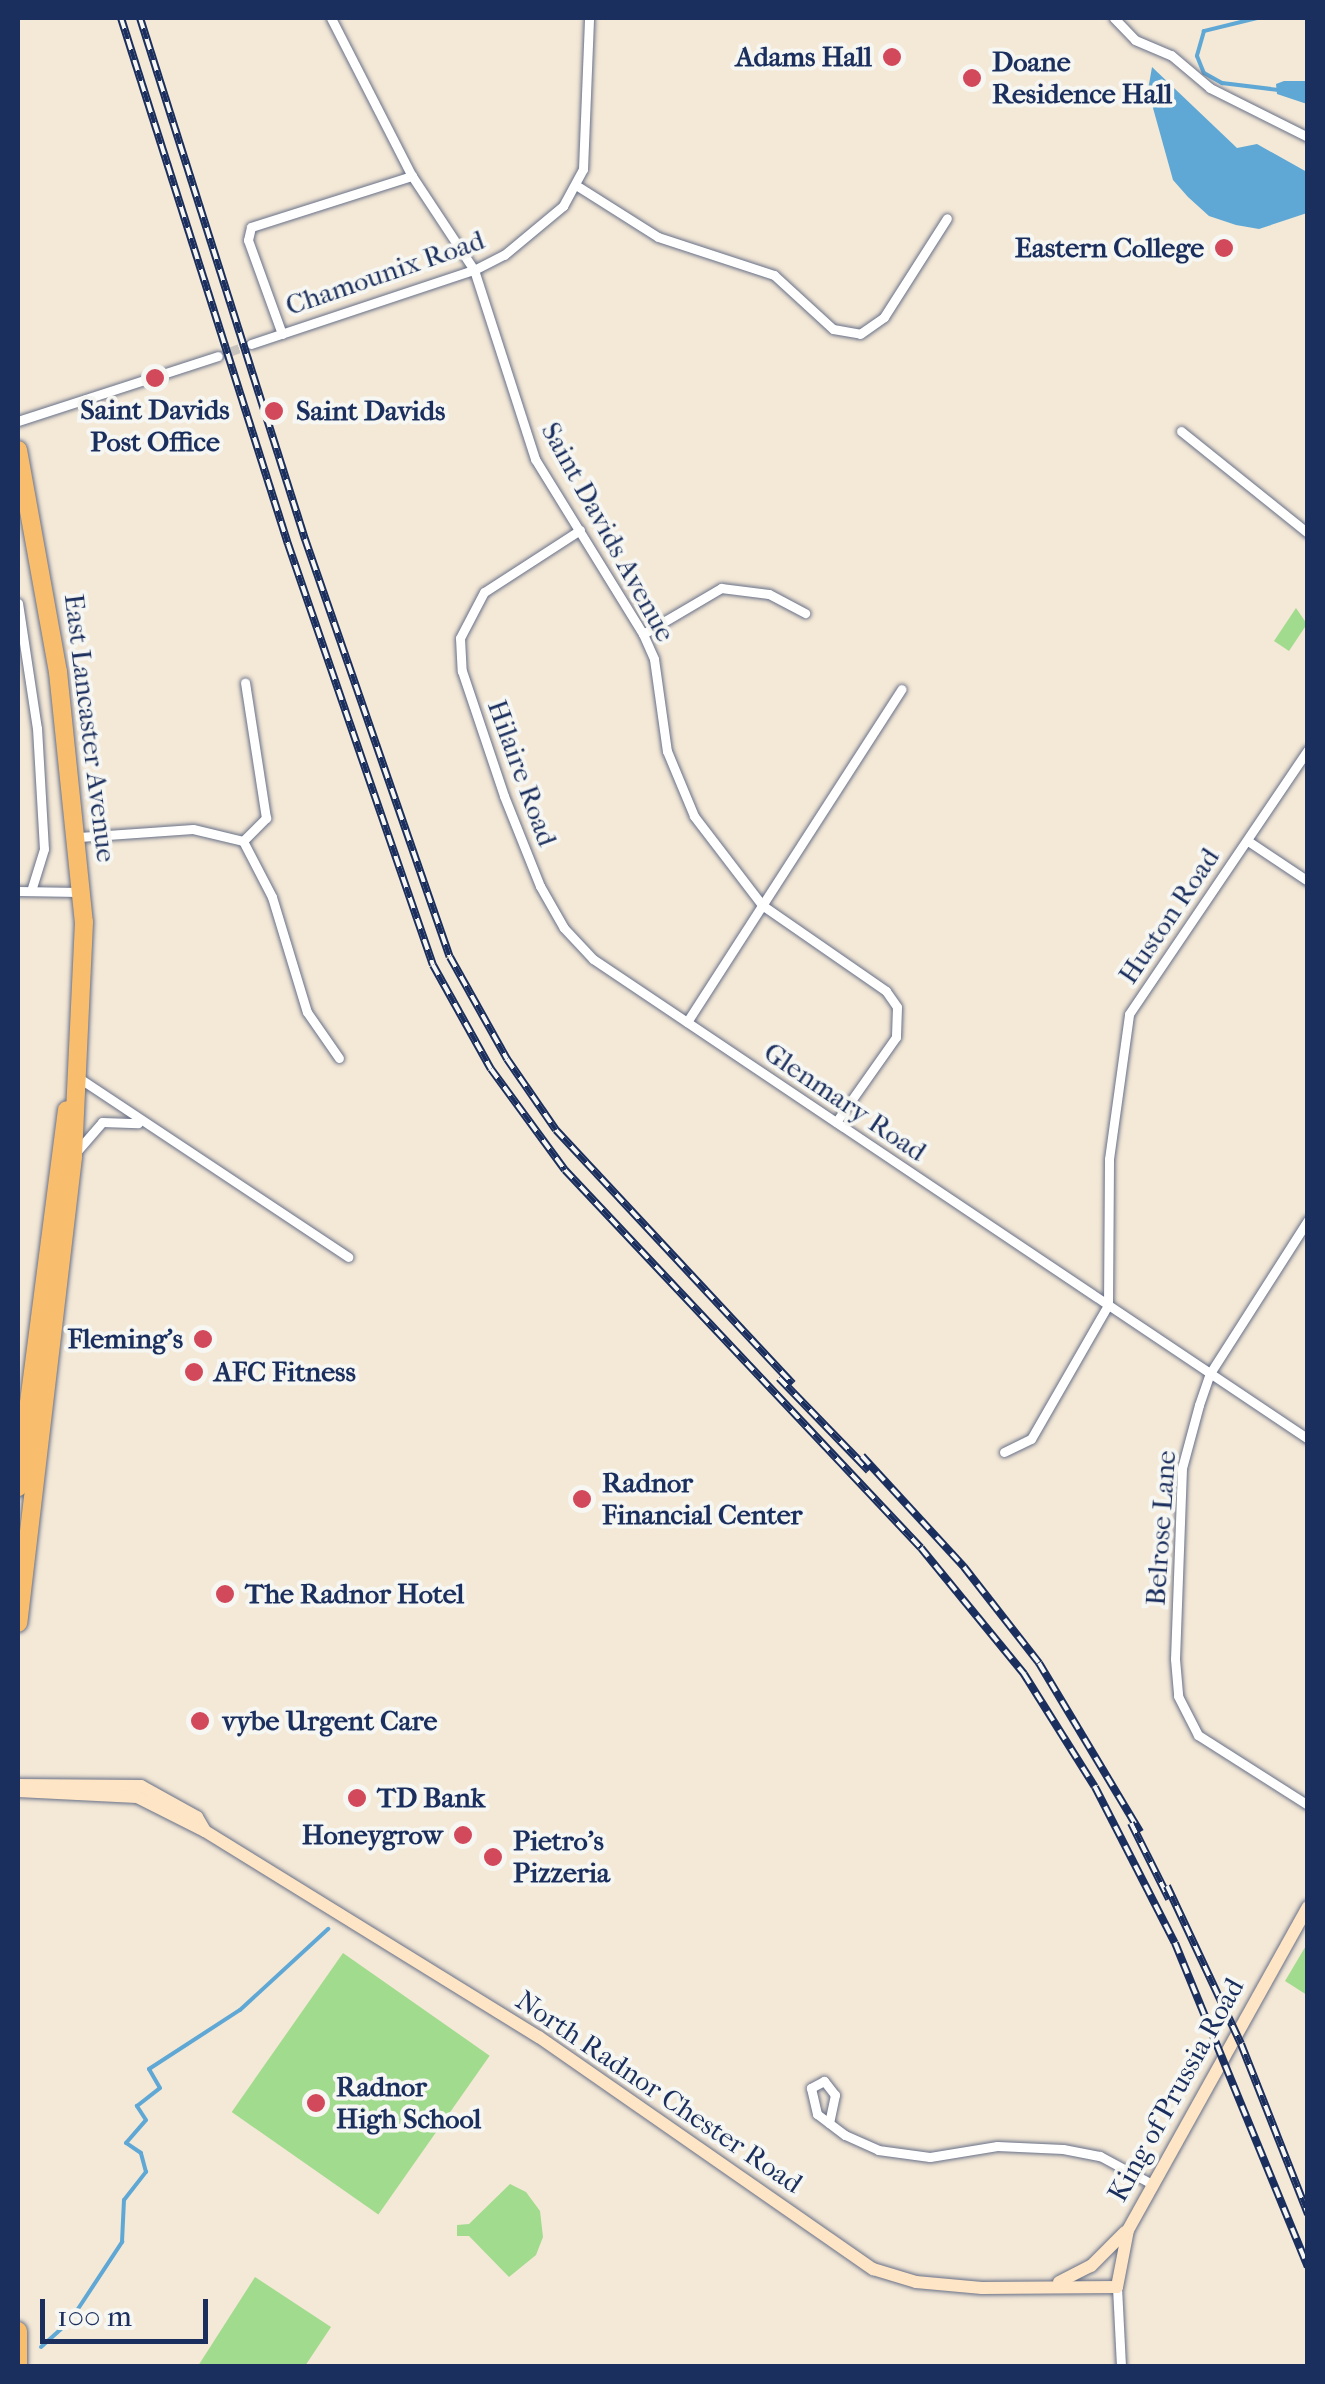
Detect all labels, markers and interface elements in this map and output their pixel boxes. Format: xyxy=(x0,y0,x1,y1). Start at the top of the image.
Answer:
place label: Adams Hall xyxy=(735,40,872,74)
place label: Doane Residence Hall xyxy=(992,45,1172,111)
marker: Adams Hall xyxy=(881,46,903,68)
marker: Doane Residence Hall xyxy=(961,67,983,89)
street label: Chamounix Road xyxy=(281,223,489,323)
place label: Eastern College xyxy=(1015,231,1204,265)
marker: Eastern College xyxy=(1213,237,1235,259)
marker: Saint Davids Post Office xyxy=(144,367,166,389)
place label: Saint Davids Post Office xyxy=(80,393,230,459)
place label: Saint Davids xyxy=(296,394,445,428)
marker: Saint Davids xyxy=(261,398,287,424)
street label: Saint Davids Avenue xyxy=(534,416,682,648)
street label: East Lancaster Avenue xyxy=(57,592,123,864)
street label: Hilaire Road xyxy=(480,695,564,851)
street label: Huston Road xyxy=(1111,842,1227,990)
street label: Glenmary Road xyxy=(757,1035,933,1169)
place label: Fleming's xyxy=(67,1322,183,1356)
marker: Fleming's xyxy=(192,1328,214,1350)
place label: AFC Fitness xyxy=(214,1355,356,1389)
marker: AFC Fitness xyxy=(183,1361,205,1383)
street label: Belrose Lane xyxy=(1139,1449,1183,1607)
place label: Radnor Financial Center xyxy=(602,1466,802,1532)
marker: Radnor Financial Center xyxy=(571,1488,593,1510)
place label: The Radnor Hotel xyxy=(245,1577,464,1611)
marker: The Radnor Hotel xyxy=(214,1583,236,1605)
place label: vybe Urgent Care xyxy=(222,1704,437,1738)
marker: vybe Urgent Care xyxy=(187,1708,213,1734)
place label: TD Bank xyxy=(377,1781,485,1815)
marker: TD Bank xyxy=(346,1787,368,1809)
place label: Honeygrow xyxy=(302,1818,443,1852)
marker: Honeygrow xyxy=(452,1824,474,1846)
place label: Pietro's Pizzeria xyxy=(513,1824,610,1890)
marker: Pietro's Pizzeria xyxy=(482,1846,504,1868)
street label: King of Prussia Road xyxy=(1101,1973,1251,2207)
street label: North Radnor Chester Road xyxy=(509,1984,809,2200)
place label: Radnor High School xyxy=(336,2070,481,2136)
marker: Radnor High School xyxy=(305,2092,327,2114)
scale bar xyxy=(45,2279,212,2341)
text: 100 m xyxy=(57,2299,132,2334)

